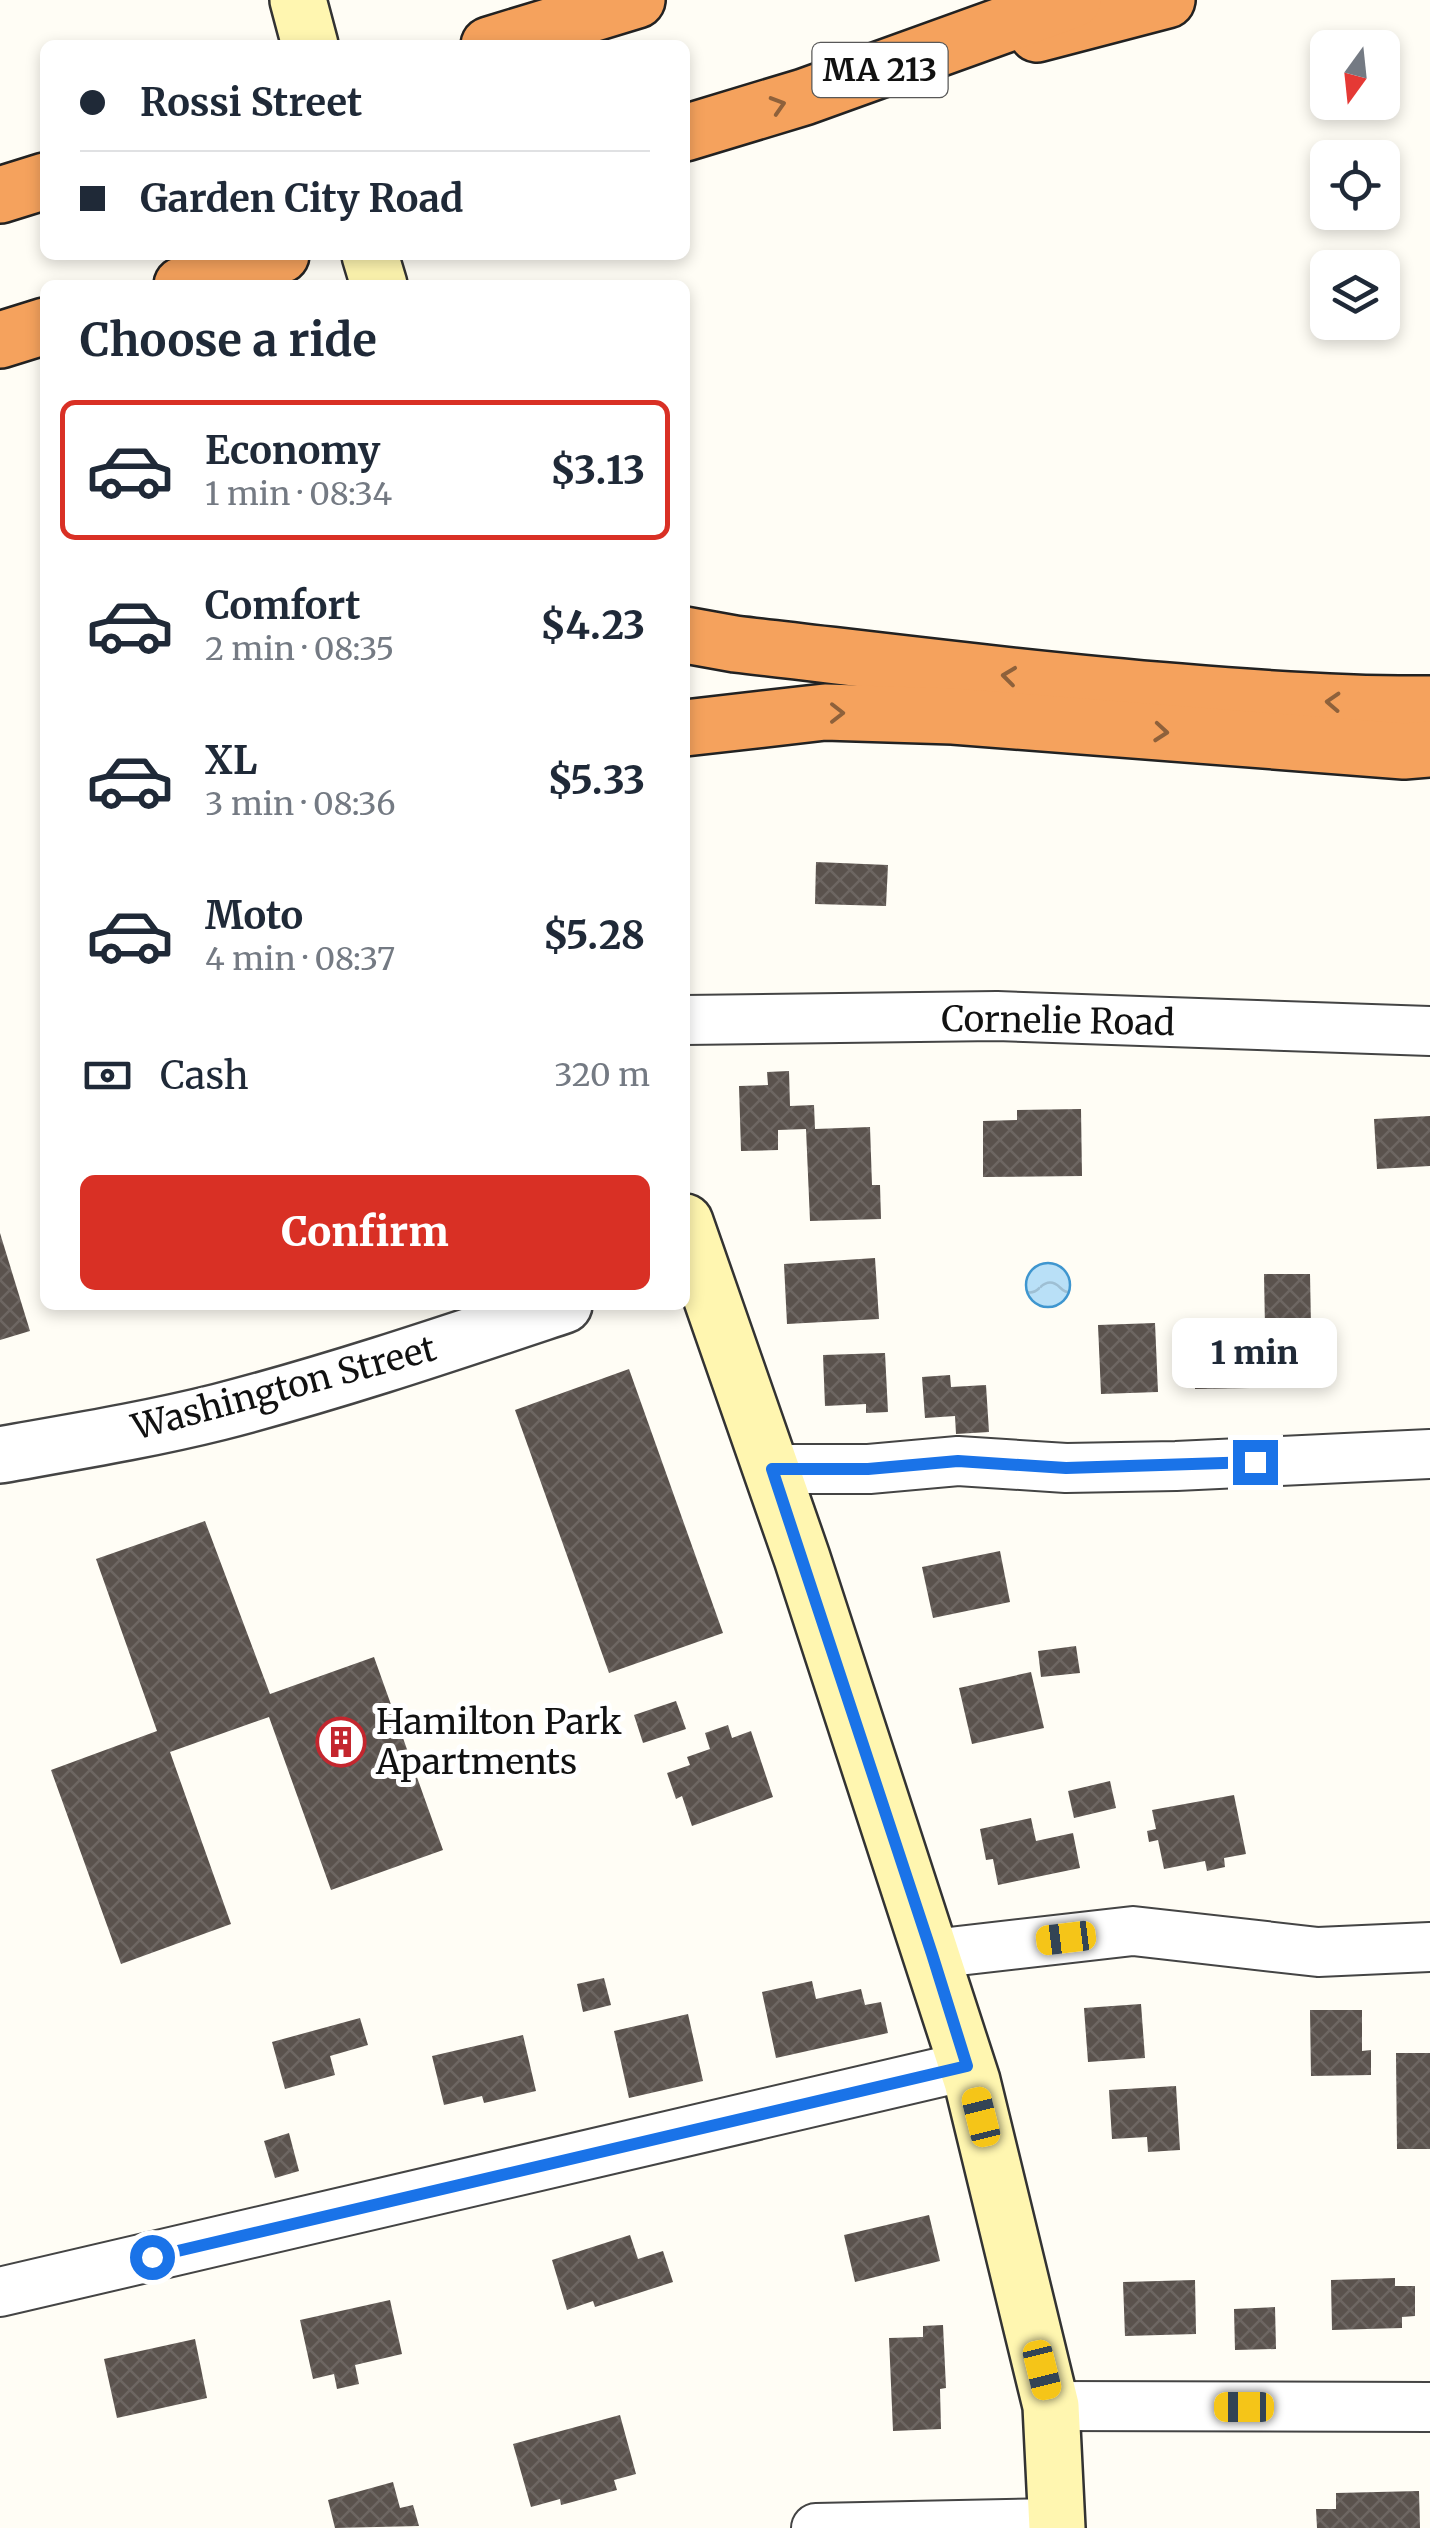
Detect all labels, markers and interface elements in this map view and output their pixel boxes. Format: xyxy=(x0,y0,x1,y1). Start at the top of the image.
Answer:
north arrow xyxy=(1310,30,1400,120)
map controls xyxy=(1310,30,1400,340)
road number: MA 213 xyxy=(812,43,948,97)
text: Rossi Street xyxy=(140,79,362,126)
one-way arrow xyxy=(769,96,786,117)
button: locate xyxy=(1310,140,1400,230)
text: Garden City Road xyxy=(140,175,464,222)
button: layers xyxy=(1310,250,1400,340)
text: Choose a ride xyxy=(80,312,377,368)
icon: car xyxy=(85,425,175,515)
text: Economy xyxy=(205,427,380,474)
text: $3.13 xyxy=(550,447,645,494)
text: 1 min · 08:34 xyxy=(205,474,392,514)
icon: car xyxy=(85,580,175,670)
text: Comfort xyxy=(205,582,361,629)
text: $4.23 xyxy=(540,602,645,649)
text: 2 min · 08:35 xyxy=(205,629,394,669)
one-way arrow xyxy=(1000,666,1016,687)
one-way arrow xyxy=(1324,692,1340,713)
one-way arrow xyxy=(830,702,845,724)
one-way arrow xyxy=(1154,720,1170,742)
icon: car xyxy=(85,735,175,825)
text: XL xyxy=(205,737,257,784)
text: $5.33 xyxy=(547,757,645,804)
text: 3 min · 08:36 xyxy=(205,784,396,824)
icon: car xyxy=(85,890,175,980)
text: Moto xyxy=(205,892,303,939)
text: $5.28 xyxy=(543,912,645,959)
text: 4 min · 08:37 xyxy=(205,939,395,979)
street label: Cornelie Road xyxy=(941,997,1175,1045)
icon: cash xyxy=(80,1048,135,1103)
text: Cash xyxy=(160,1052,249,1099)
text: 320 m xyxy=(554,1055,650,1095)
button: Confirm xyxy=(80,1175,650,1290)
callout: 1 min xyxy=(1172,1317,1338,1387)
street label: Washington Street xyxy=(126,1326,441,1450)
text: 1 min xyxy=(1211,1333,1298,1373)
route end xyxy=(1233,1440,1278,1485)
place label: Hamilton Park Apartments xyxy=(375,1700,622,1784)
building icon: Hamilton Park Apartments xyxy=(315,1716,367,1768)
car xyxy=(1034,1919,1098,1957)
car xyxy=(959,2084,1003,2150)
route start xyxy=(130,2235,175,2280)
car xyxy=(1020,2337,1064,2403)
car xyxy=(1214,2392,1274,2422)

